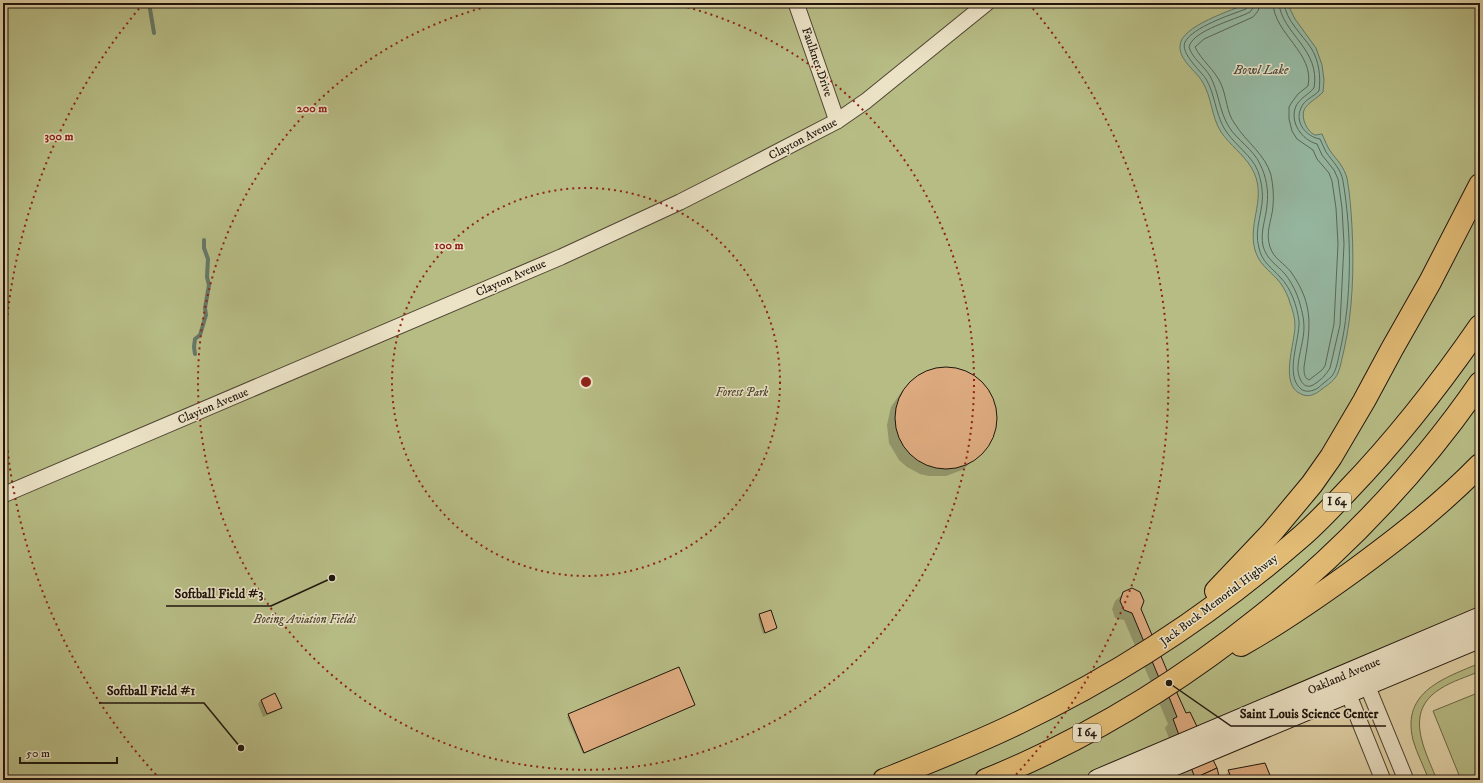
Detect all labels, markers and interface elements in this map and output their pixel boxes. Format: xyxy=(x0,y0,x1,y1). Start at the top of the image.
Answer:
street label: Faulkner Drive xyxy=(798,25,836,99)
water label: Bowl Lake xyxy=(1233,62,1289,78)
text: 200 m xyxy=(297,101,327,116)
street label: Clayton Avenue xyxy=(766,115,840,163)
text: 300 m xyxy=(45,129,73,144)
text: 100 m xyxy=(435,238,463,253)
street label: Clayton Avenue xyxy=(473,256,549,300)
centre of rings xyxy=(579,375,593,389)
street label: Clayton Avenue xyxy=(175,384,251,428)
park label: Forest Park xyxy=(716,385,768,400)
road number: I 64 xyxy=(1323,493,1351,511)
street label: Jack Buck Memorial Highway xyxy=(1156,551,1281,650)
callout: Softball Field #3 xyxy=(166,581,271,606)
text: Softball Field #3 xyxy=(175,586,264,602)
park label: Boeing Aviation Fields xyxy=(253,612,357,627)
street label: Oakland Avenue xyxy=(1305,654,1383,698)
callout: Softball Field #1 xyxy=(99,678,204,703)
text: Softball Field #1 xyxy=(107,683,196,699)
callout: Saint Louis Science Center xyxy=(1231,701,1386,726)
text: Saint Louis Science Center xyxy=(1240,706,1378,722)
road number: I 64 xyxy=(1073,724,1101,742)
scale bar xyxy=(20,739,117,765)
text: 50 m xyxy=(26,746,50,761)

